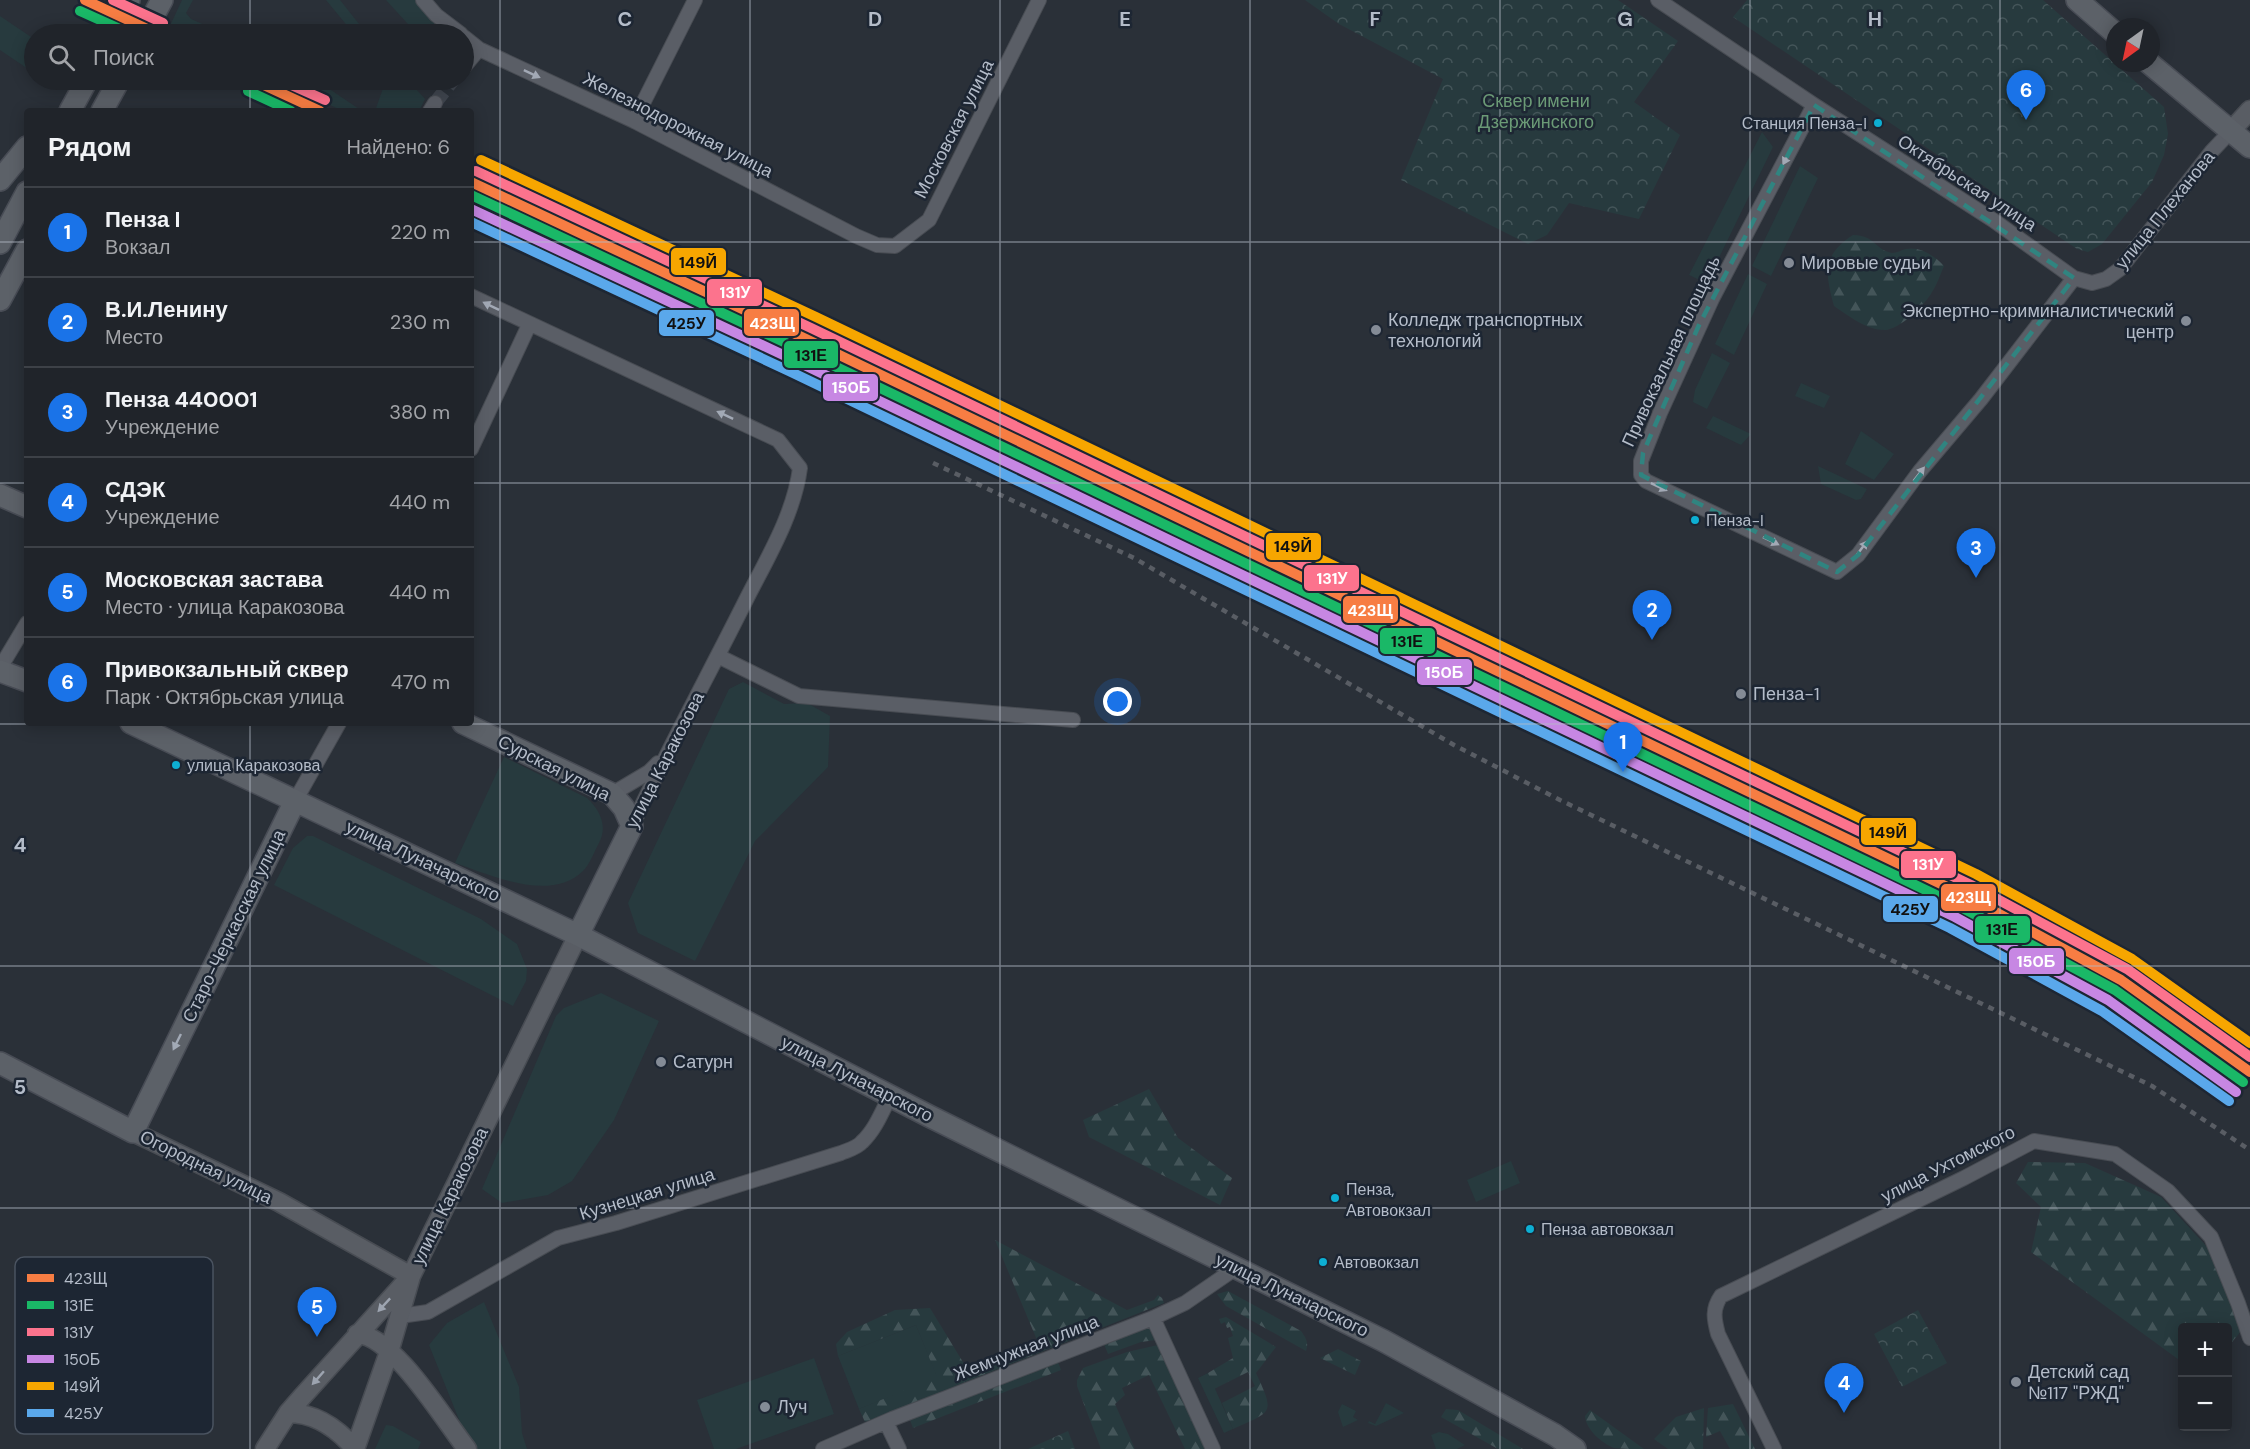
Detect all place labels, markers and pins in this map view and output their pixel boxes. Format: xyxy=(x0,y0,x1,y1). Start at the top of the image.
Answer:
pin: 6 xyxy=(2006,70,2046,120)
place label: Станция Пенза-I xyxy=(1742,113,1867,134)
marker: Станция Пенза-I xyxy=(1872,117,1884,129)
place label: Мировые судьи xyxy=(1801,251,1931,275)
marker: Мировые судьи xyxy=(1782,256,1796,270)
place label: Экспертно-криминалистический центр xyxy=(1902,299,2174,344)
place label: Колледж транспортных технологий xyxy=(1388,308,1583,353)
marker: Экспертно-криминалистический центр xyxy=(2179,314,2193,328)
marker: Колледж транспортных технологий xyxy=(1369,323,1383,337)
place label: Пенза-I xyxy=(1706,510,1764,531)
marker: Пенза-I xyxy=(1689,514,1701,526)
pin: 3 xyxy=(1956,528,1996,578)
pin: 2 xyxy=(1632,590,1672,640)
place label: Пенза-1 xyxy=(1753,682,1820,706)
marker: Пенза-1 xyxy=(1734,687,1748,701)
pin: 1 xyxy=(1604,722,1642,772)
place label: улица Каракозова xyxy=(187,755,321,776)
marker: улица Каракозова xyxy=(170,759,182,771)
place label: Сатурн xyxy=(673,1050,733,1074)
marker: Сатурн xyxy=(654,1055,668,1069)
place label: Пенза, Автовокзал xyxy=(1346,1179,1431,1221)
marker: Пенза, Автовокзал xyxy=(1329,1192,1341,1204)
place label: Пенза автовокзал xyxy=(1541,1219,1674,1240)
marker: Пенза автовокзал xyxy=(1524,1223,1536,1235)
place label: Автовокзал xyxy=(1334,1252,1419,1273)
marker: Автовокзал xyxy=(1317,1256,1329,1268)
pin: 5 xyxy=(298,1288,336,1337)
place label: Детский сад №117 "РЖД" xyxy=(2028,1360,2129,1405)
pin: 4 xyxy=(1824,1364,1864,1413)
marker: Детский сад №117 "РЖД" xyxy=(2009,1375,2023,1389)
place label: Луч xyxy=(777,1395,807,1419)
marker: Луч xyxy=(758,1400,772,1414)

